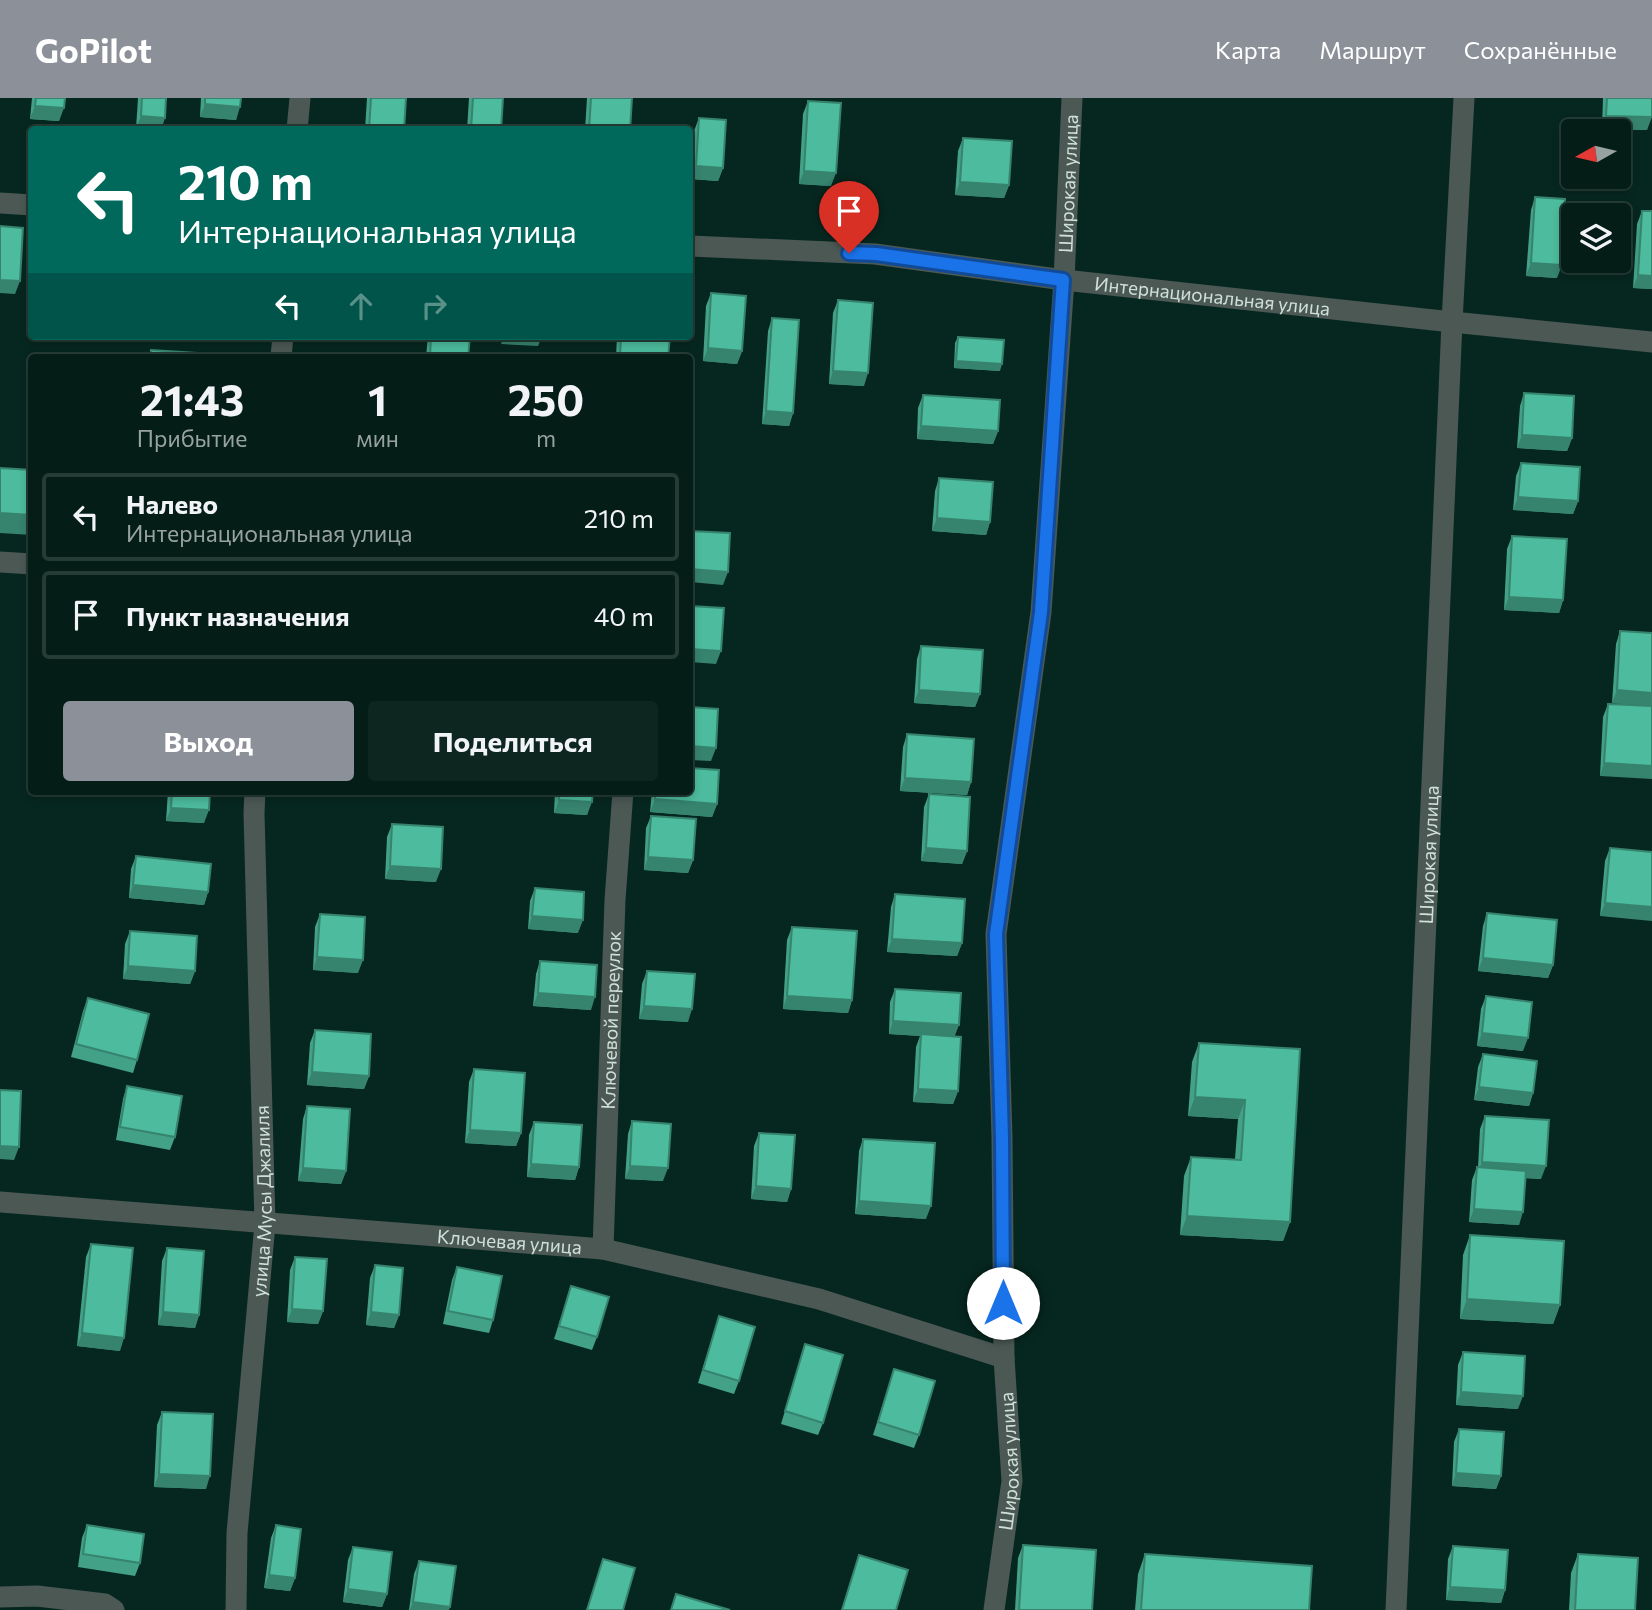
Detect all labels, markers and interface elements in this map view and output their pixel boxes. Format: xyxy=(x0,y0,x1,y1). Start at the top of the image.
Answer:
text: GoPilot xyxy=(35,29,152,70)
text: Карта xyxy=(1215,35,1281,64)
text: Маршрут xyxy=(1319,35,1426,64)
text: Сохранённые xyxy=(1464,35,1617,64)
street label: Широкая улица xyxy=(1053,114,1082,254)
north arrow xyxy=(1561,119,1631,189)
map controls xyxy=(1561,119,1631,273)
text: 210 m xyxy=(178,150,313,210)
icon: left xyxy=(63,154,154,245)
pin xyxy=(819,181,879,253)
icon: arrive xyxy=(830,192,868,230)
button: layers xyxy=(1561,203,1631,273)
text: Интернациональная улица xyxy=(178,210,577,250)
street label: Интернациональная улица xyxy=(1093,271,1331,320)
icon: left xyxy=(269,287,307,325)
icon: ahead xyxy=(342,287,380,325)
icon: right xyxy=(415,287,453,325)
text: 21:43 xyxy=(140,373,244,425)
text: 1 xyxy=(368,373,387,425)
text: 250 xyxy=(508,373,584,425)
text: Прибытие xyxy=(137,424,247,452)
text: мин xyxy=(356,424,399,452)
text: m xyxy=(536,424,556,452)
text: Налево xyxy=(126,488,218,519)
icon: left xyxy=(67,498,105,536)
text: 210 m xyxy=(584,502,654,533)
text: Интернациональная улица xyxy=(126,519,413,547)
icon: arrive xyxy=(67,596,105,634)
text: Пункт назначения xyxy=(126,600,350,631)
text: 40 m xyxy=(594,600,654,631)
button: Выход xyxy=(63,701,354,781)
button: Поделиться xyxy=(368,701,658,781)
street label: Широкая улица xyxy=(1414,785,1443,925)
street label: Ключевой переулок xyxy=(596,930,625,1110)
street label: улица Мусы Джалиля xyxy=(246,1105,276,1298)
street label: Ключевая улица xyxy=(436,1224,583,1258)
position arrow xyxy=(966,1266,1040,1340)
street label: Широкая улица xyxy=(993,1391,1023,1532)

